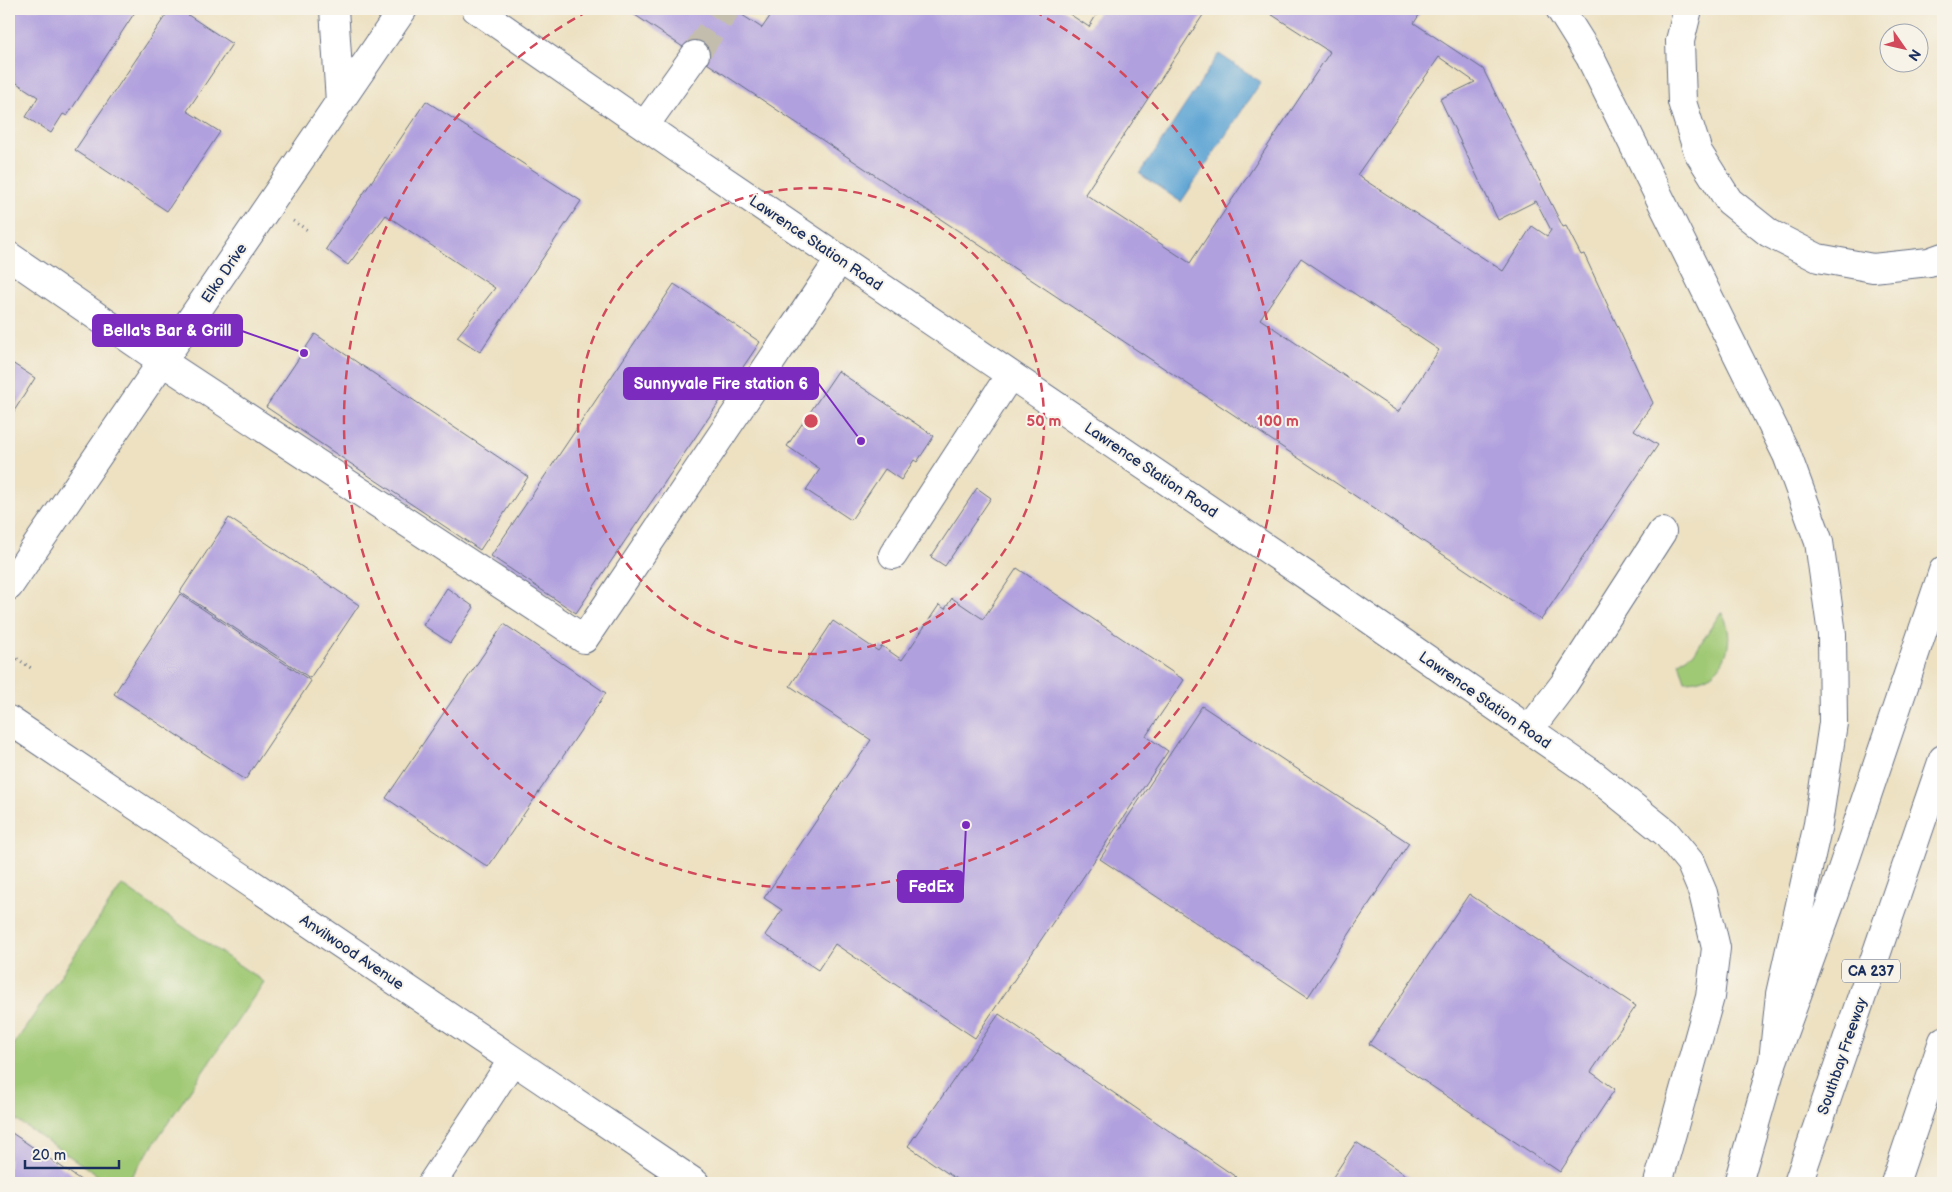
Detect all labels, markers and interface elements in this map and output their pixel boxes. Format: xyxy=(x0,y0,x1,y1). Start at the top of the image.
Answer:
north arrow xyxy=(1880,22,1930,72)
text: N xyxy=(1904,46,1924,64)
street label: Lawrence Station Road xyxy=(745,192,886,295)
street label: Elko Drive xyxy=(197,240,251,307)
callout: Bella's Bar & Grill xyxy=(93,315,242,346)
text: Bella's Bar & Grill xyxy=(102,322,232,341)
callout: Sunnyvale Fire station 6 xyxy=(624,368,818,399)
text: Sunnyvale Fire station 6 xyxy=(634,375,808,394)
centre of rings xyxy=(802,412,820,430)
text: 50 m xyxy=(1027,412,1062,431)
text: 100 m xyxy=(1257,412,1299,431)
street label: Lawrence Station Road xyxy=(1080,419,1221,522)
street label: Lawrence Station Road xyxy=(1415,648,1554,753)
callout: FedEx xyxy=(898,871,963,902)
text: FedEx xyxy=(908,878,954,897)
street label: Anvilwood Avenue xyxy=(296,911,408,994)
road number: CA 237 xyxy=(1842,959,1900,982)
street label: Southbay Freeway xyxy=(1814,995,1872,1117)
scale bar xyxy=(25,1137,119,1169)
text: 20 m xyxy=(32,1146,66,1165)

